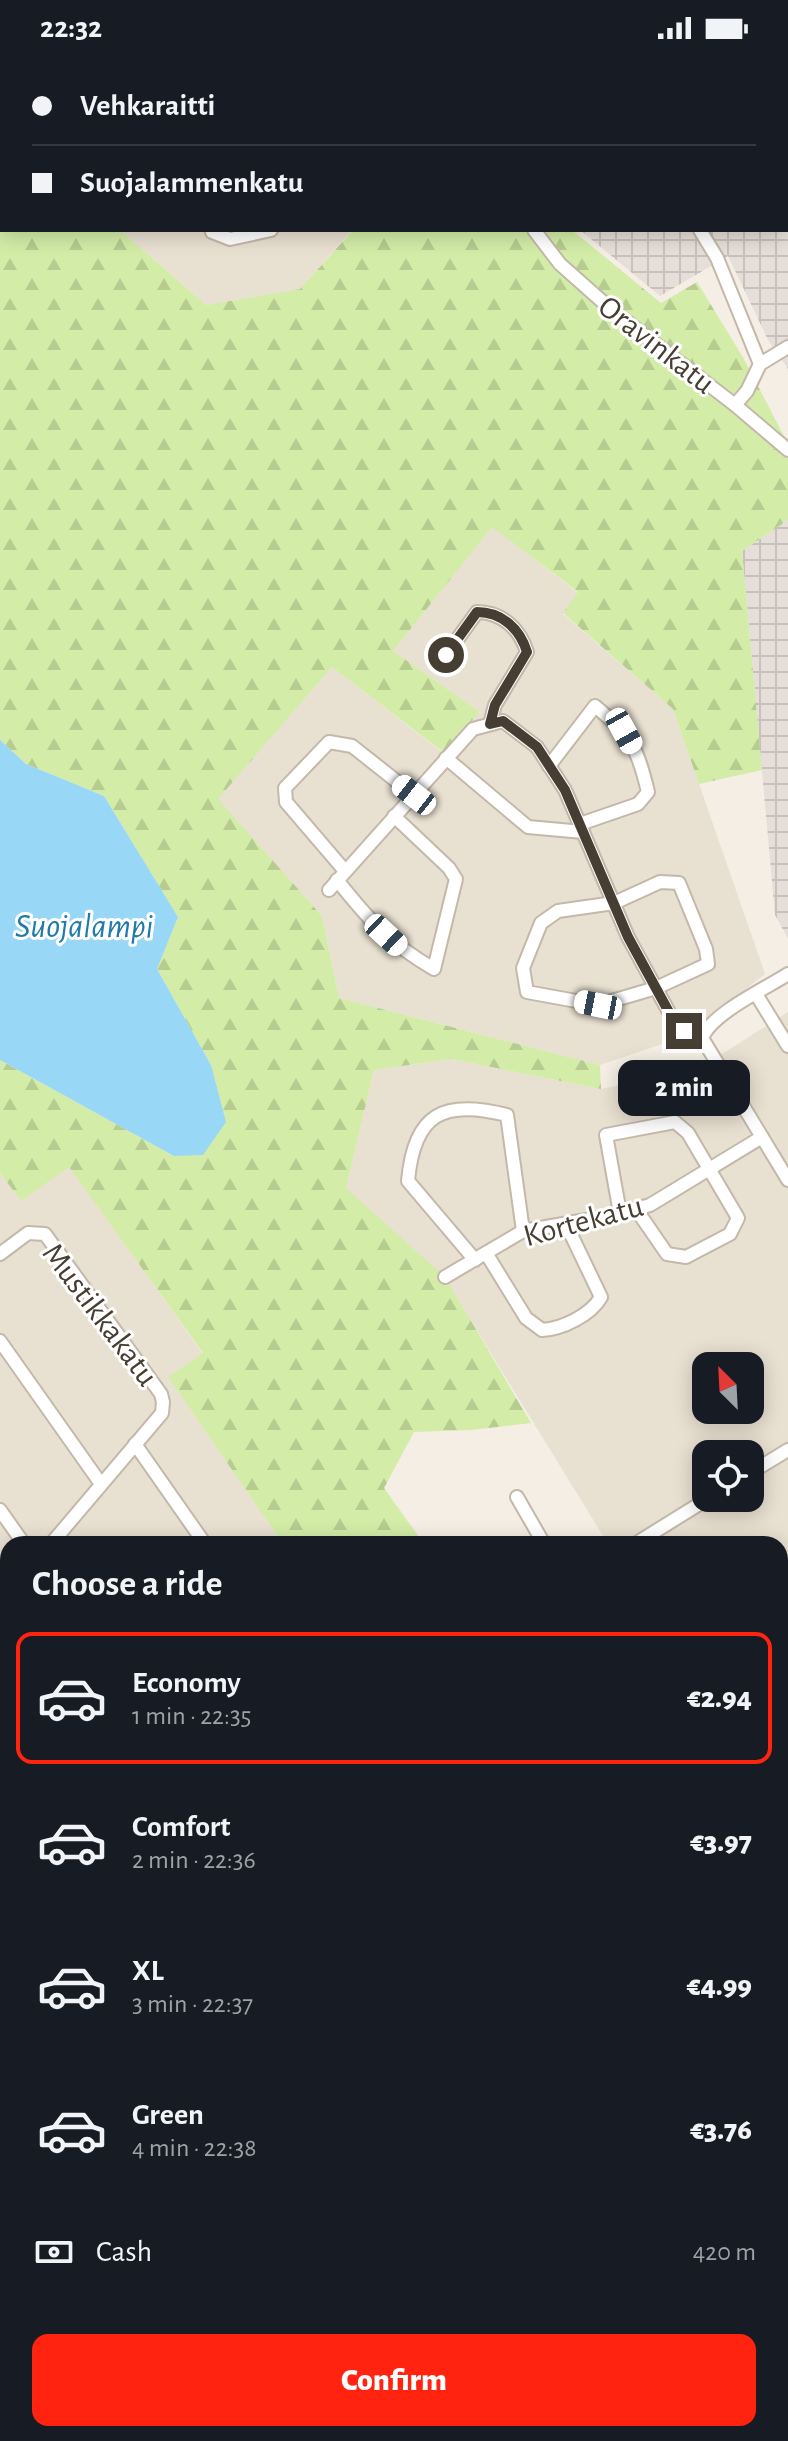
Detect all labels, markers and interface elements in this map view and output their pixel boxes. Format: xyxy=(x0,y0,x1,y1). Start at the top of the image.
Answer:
text: 22:32 xyxy=(40,13,102,43)
text: Vehkaraitti xyxy=(80,91,215,121)
text: Suojalammenkatu xyxy=(80,168,303,198)
street label: Oravinkatu xyxy=(592,290,721,400)
route start xyxy=(428,637,464,673)
car xyxy=(602,704,646,758)
car xyxy=(388,771,440,819)
water label: Suojalampi xyxy=(15,910,153,944)
car xyxy=(360,910,412,960)
car xyxy=(572,989,624,1021)
route end xyxy=(666,1013,702,1049)
callout: 2 min xyxy=(618,1059,750,1115)
text: 2 min xyxy=(655,1075,713,1101)
street label: Kortekatu xyxy=(520,1190,646,1252)
street label: Mustikkakatu xyxy=(36,1237,164,1392)
north arrow xyxy=(692,1352,764,1424)
map controls xyxy=(692,1352,764,1512)
button: locate xyxy=(692,1440,764,1512)
text: Choose a ride xyxy=(32,1566,222,1602)
icon: car xyxy=(36,1662,108,1734)
text: Economy xyxy=(132,1668,241,1698)
text: €2.94 xyxy=(687,1683,752,1713)
text: 1 min · 22:35 xyxy=(132,1703,251,1729)
icon: car xyxy=(36,1806,108,1878)
text: Comfort xyxy=(132,1812,231,1842)
text: €3.97 xyxy=(690,1827,752,1857)
text: 2 min · 22:36 xyxy=(132,1847,256,1873)
icon: car xyxy=(36,1950,108,2022)
text: XL xyxy=(132,1956,164,1986)
text: €4.99 xyxy=(687,1971,752,2001)
text: 3 min · 22:37 xyxy=(132,1991,253,2017)
icon: car xyxy=(36,2094,108,2166)
text: Green xyxy=(132,2100,204,2130)
text: €3.76 xyxy=(690,2115,752,2145)
text: 4 min · 22:38 xyxy=(132,2135,257,2161)
icon: cash xyxy=(32,2230,76,2274)
text: Cash xyxy=(96,2237,152,2267)
text: 420 m xyxy=(693,2239,756,2265)
button: Confirm xyxy=(32,2334,756,2426)

